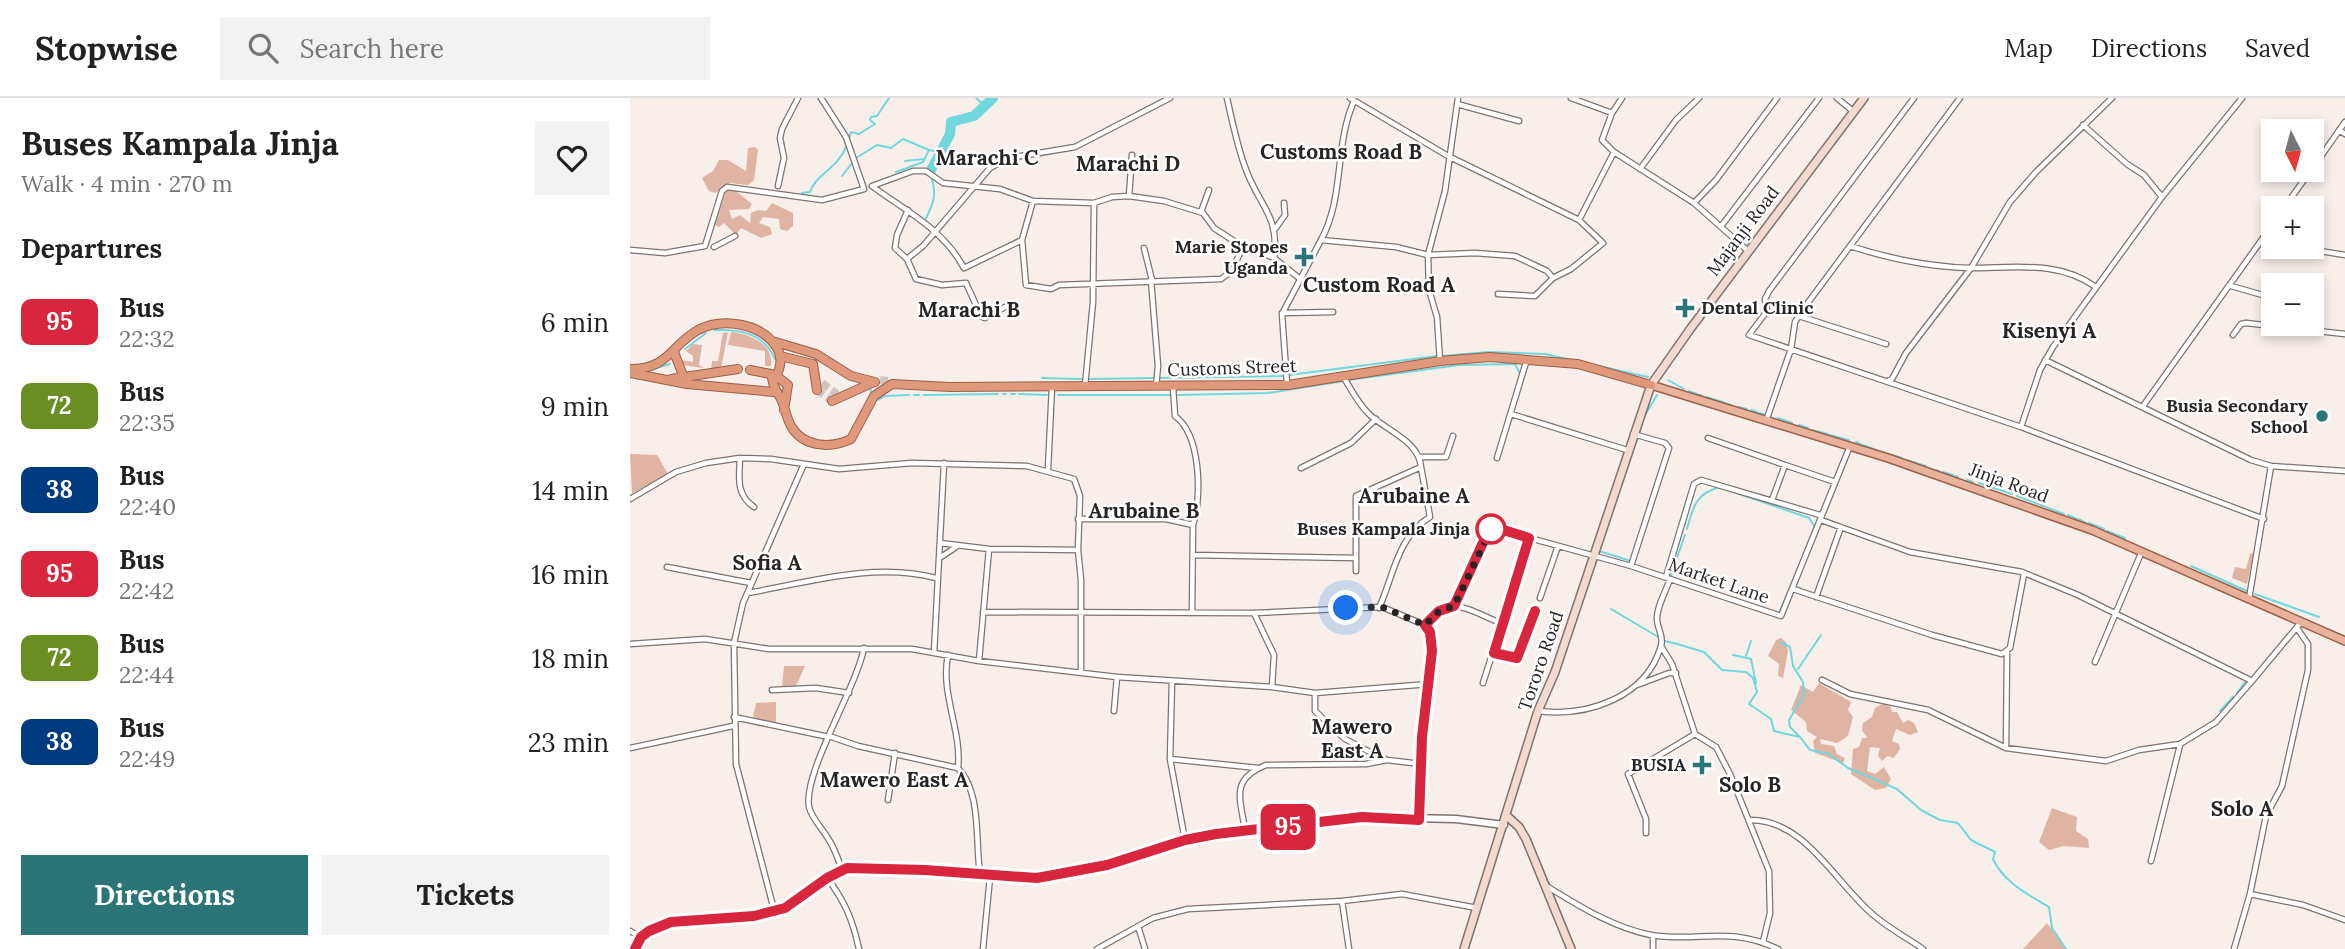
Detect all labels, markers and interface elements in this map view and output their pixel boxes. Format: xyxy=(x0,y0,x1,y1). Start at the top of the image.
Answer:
search box xyxy=(220,17,710,80)
text: Stopwise xyxy=(35,27,178,69)
icon: search xyxy=(244,29,282,67)
text: Search here xyxy=(300,32,444,65)
text: Map xyxy=(2004,33,2053,64)
text: Directions xyxy=(2091,33,2207,64)
text: Saved xyxy=(2245,33,2310,64)
north arrow xyxy=(2261,119,2324,182)
map controls xyxy=(2261,119,2324,336)
button: heart xyxy=(535,121,609,195)
text: Buses Kampala Jinja xyxy=(21,122,339,164)
district label: Customs Road B xyxy=(1260,138,1422,165)
district label: Marachi C xyxy=(936,144,1039,171)
district label: Marachi D xyxy=(1076,150,1180,177)
text: Walk · 4 min · 270 m xyxy=(21,169,233,198)
street label: Majanji Road xyxy=(1701,181,1784,280)
button: + xyxy=(2261,196,2324,259)
text: Departures xyxy=(21,232,162,265)
place label: Marie Stopes Uganda xyxy=(1175,235,1289,279)
marker: Marie Stopes Uganda xyxy=(1294,247,1314,267)
district label: Custom Road A xyxy=(1303,271,1455,298)
button: − xyxy=(2261,273,2324,336)
text: Bus xyxy=(119,291,165,324)
district label: Marachi B xyxy=(918,296,1020,323)
place label: Dental Clinic xyxy=(1701,296,1814,319)
marker: Dental Clinic xyxy=(1675,298,1695,318)
text: 95 xyxy=(46,306,73,337)
text: 6 min xyxy=(541,306,609,339)
district label: Kisenyi A xyxy=(2002,317,2096,344)
text: 22:32 xyxy=(119,324,175,353)
street label: Customs Street xyxy=(1167,354,1297,381)
text: Bus xyxy=(119,375,165,408)
text: 72 xyxy=(47,390,72,421)
text: 9 min xyxy=(541,390,609,423)
place label: Busia Secondary School xyxy=(2166,394,2308,438)
text: 22:35 xyxy=(119,408,175,437)
marker: Busia Secondary School xyxy=(2314,408,2330,424)
street label: Jinja Road xyxy=(1965,457,2052,508)
text: Bus xyxy=(119,459,165,492)
text: 38 xyxy=(46,474,73,505)
text: 14 min xyxy=(532,474,609,507)
district label: Arubaine A xyxy=(1358,482,1470,509)
text: 22:40 xyxy=(119,492,176,521)
district label: Arubaine B xyxy=(1089,497,1200,524)
marker: Buses Kampala Jinja xyxy=(1476,514,1506,544)
place label: Buses Kampala Jinja xyxy=(1297,517,1471,540)
text: Bus xyxy=(119,543,165,576)
district label: Sofia A xyxy=(733,549,801,576)
street label: Market Lane xyxy=(1666,553,1773,609)
text: 95 xyxy=(46,558,73,589)
text: 16 min xyxy=(531,558,609,591)
text: 22:42 xyxy=(119,576,174,605)
your location xyxy=(1328,590,1363,625)
street label: Tororo Road xyxy=(1513,608,1568,714)
text: Bus xyxy=(119,627,165,660)
text: 72 xyxy=(47,642,72,673)
text: 18 min xyxy=(532,642,609,675)
text: 22:44 xyxy=(119,660,174,689)
text: Bus xyxy=(119,711,165,744)
district label: Mawero East A xyxy=(1312,713,1393,764)
text: 38 xyxy=(46,726,73,757)
text: 23 min xyxy=(528,726,609,759)
text: 22:49 xyxy=(119,744,175,773)
place label: BUSIA xyxy=(1631,753,1686,776)
marker: BUSIA xyxy=(1692,755,1712,775)
district label: Mawero East A xyxy=(820,766,968,793)
district label: Solo B xyxy=(1719,771,1781,798)
district label: Solo A xyxy=(2211,795,2273,822)
line badge: 95 xyxy=(1256,804,1320,850)
text: 95 xyxy=(1275,811,1301,842)
button: Directions xyxy=(21,855,308,935)
button: Tickets xyxy=(322,855,609,935)

